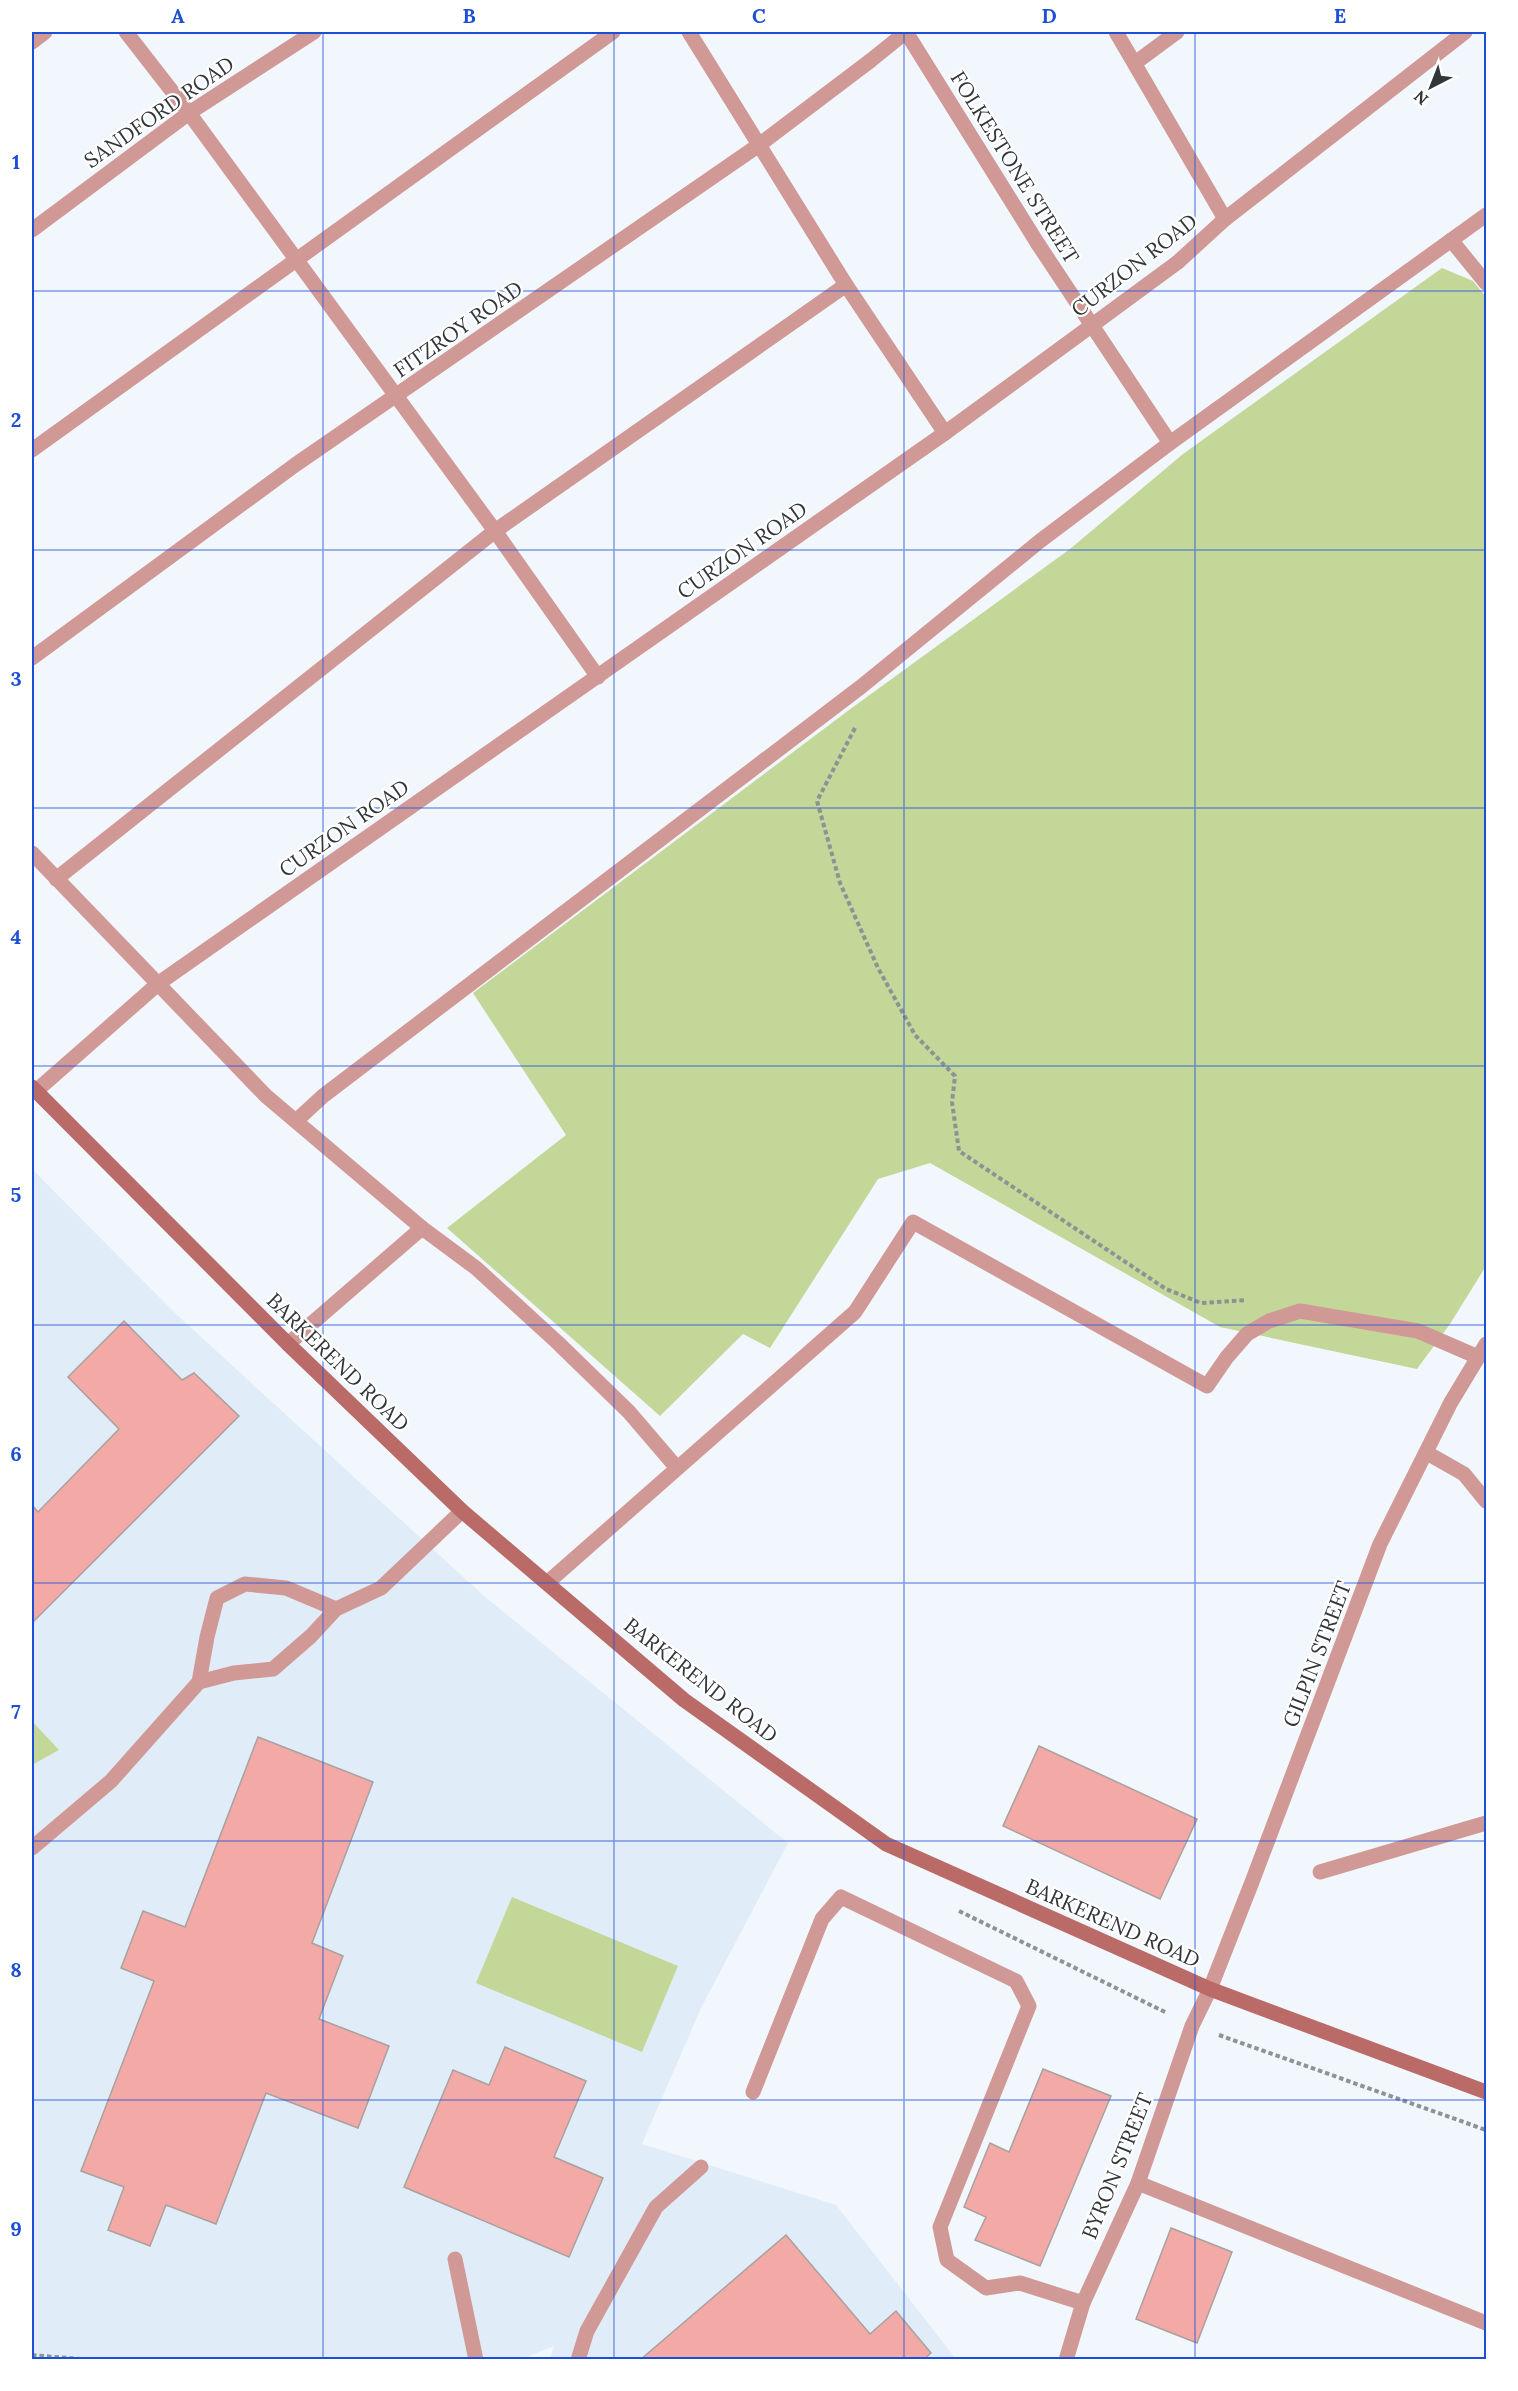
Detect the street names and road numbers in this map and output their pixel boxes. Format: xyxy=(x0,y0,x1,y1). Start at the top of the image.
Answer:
street label: SANDFORD ROAD xyxy=(79,50,239,174)
street label: FOLKESTONE STREET xyxy=(945,66,1085,268)
street label: CURZON ROAD xyxy=(1065,207,1203,323)
street label: FITZROY ROAD xyxy=(388,275,528,383)
street label: CURZON ROAD xyxy=(672,495,812,605)
street label: CURZON ROAD xyxy=(274,773,414,883)
street label: BARKEREND ROAD xyxy=(261,1287,415,1437)
street label: GILPIN STREET xyxy=(1277,1577,1357,1731)
street label: BARKEREND ROAD xyxy=(619,1611,783,1749)
street label: BARKEREND ROAD xyxy=(1022,1872,1204,1974)
street label: BYRON STREET xyxy=(1075,2089,1159,2243)

